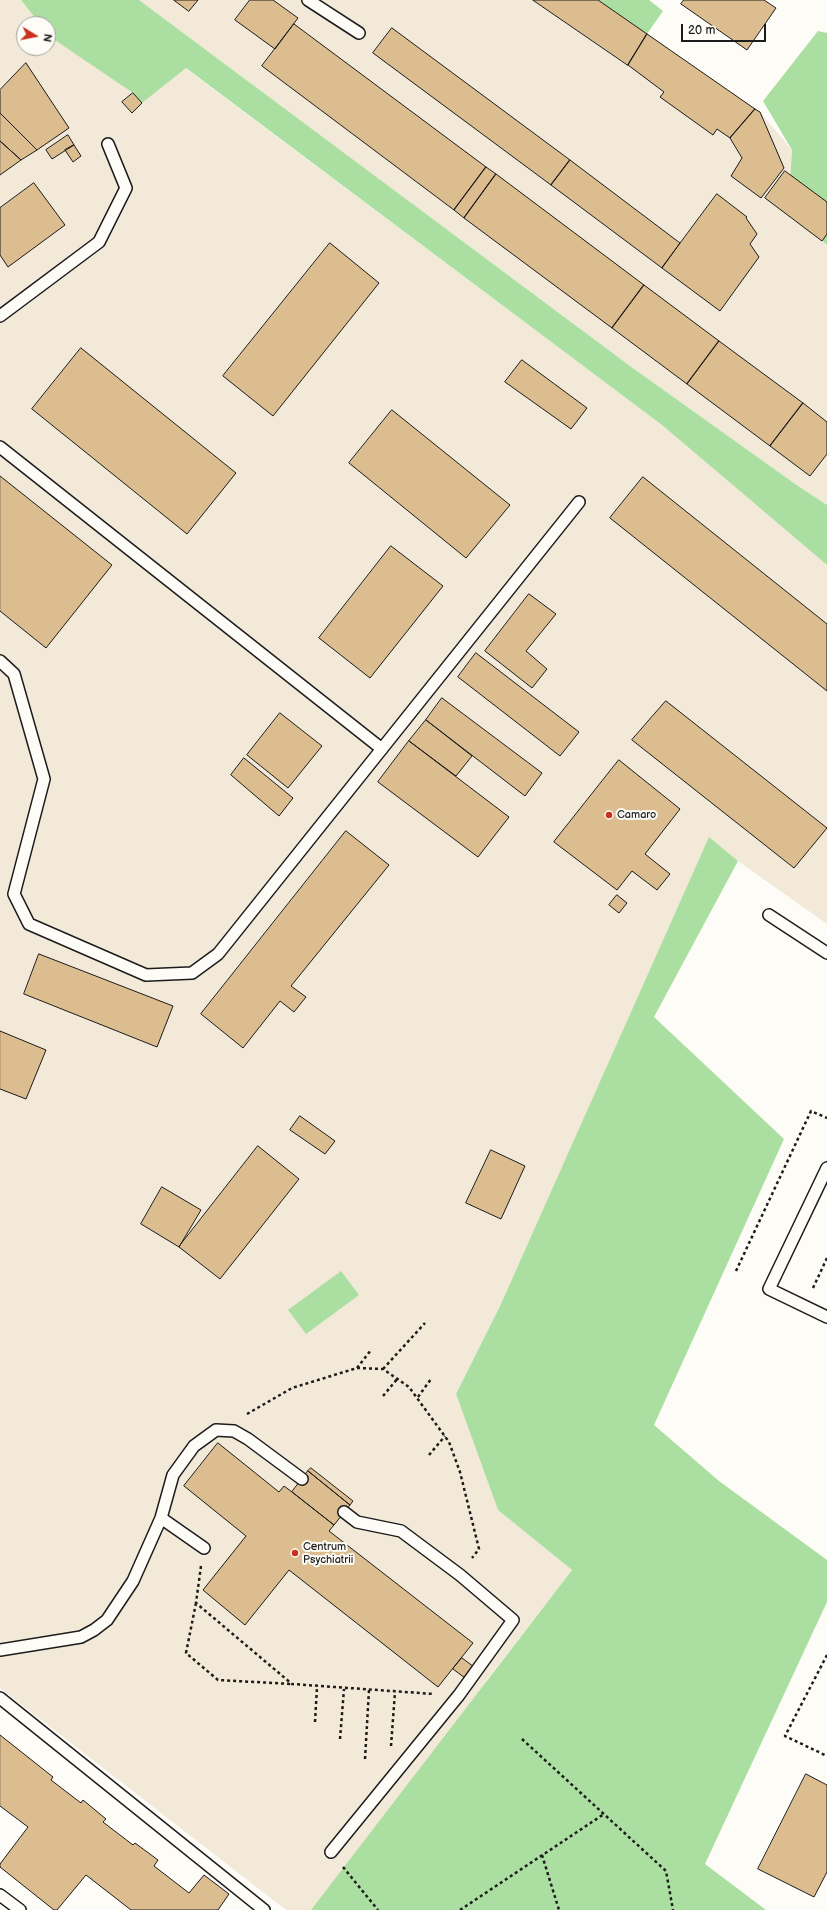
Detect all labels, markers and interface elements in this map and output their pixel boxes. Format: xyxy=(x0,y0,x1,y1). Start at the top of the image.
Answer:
north arrow xyxy=(16,16,56,56)
scale bar xyxy=(683,16,768,42)
text: 20 m xyxy=(688,23,715,38)
text: N xyxy=(40,33,54,43)
place label: Camaro xyxy=(617,808,656,822)
marker: Camaro xyxy=(604,810,614,820)
place label: Centrum Psychiatrii xyxy=(303,1540,353,1566)
marker: Centrum Psychiatrii xyxy=(290,1548,300,1558)

